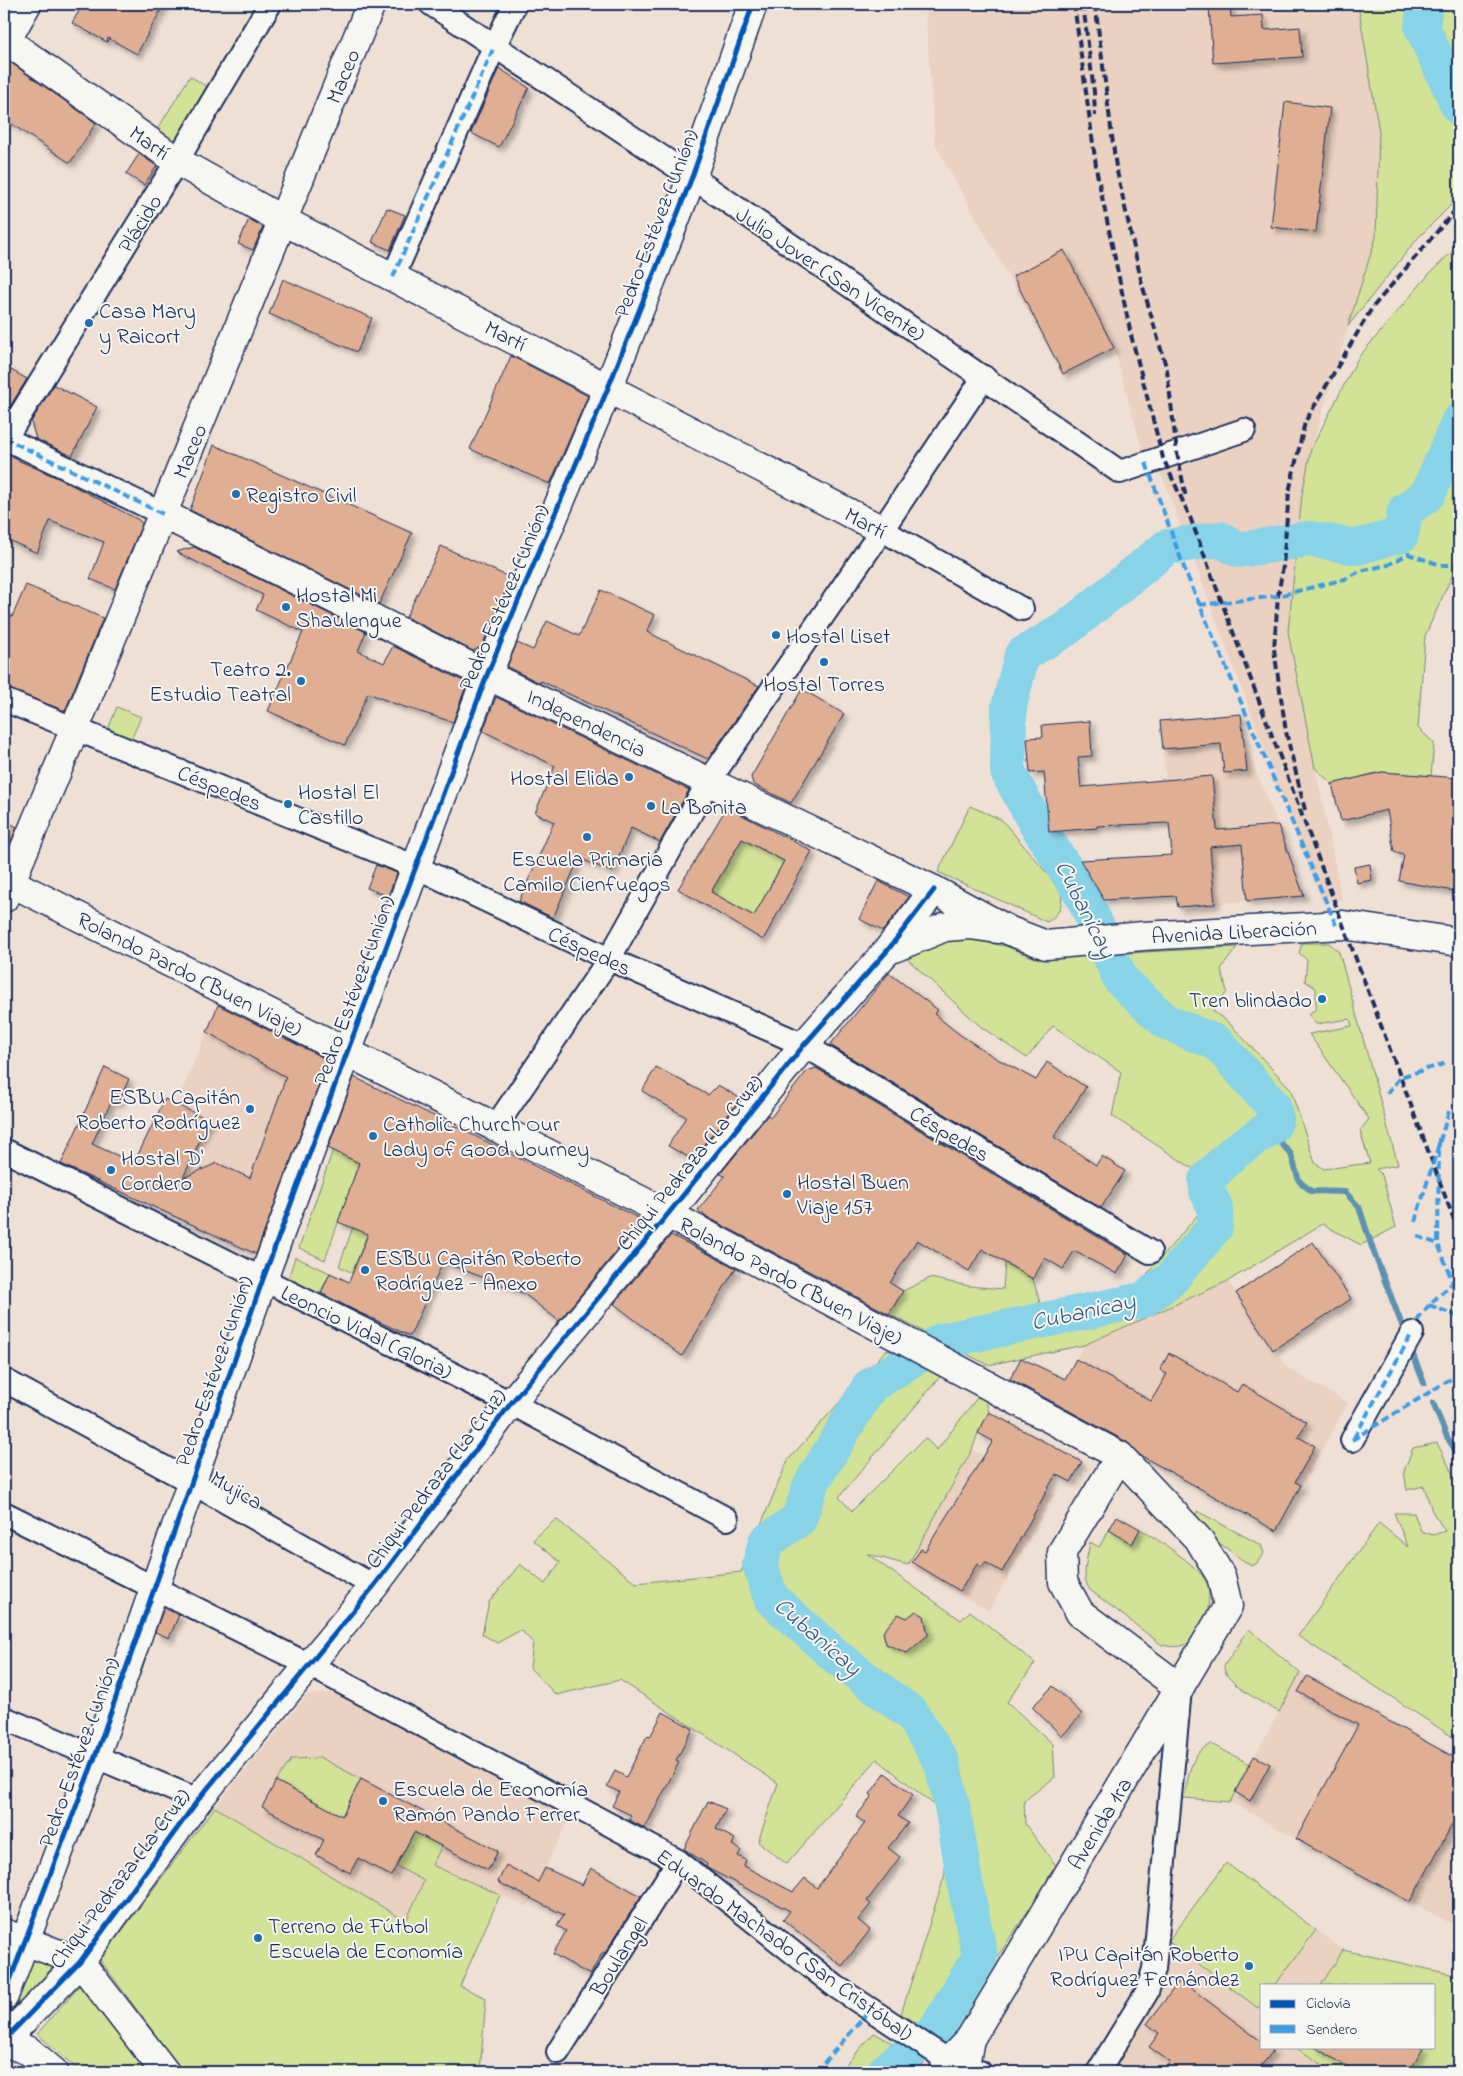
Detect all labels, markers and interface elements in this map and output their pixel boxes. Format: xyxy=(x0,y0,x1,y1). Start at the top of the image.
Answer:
street label: Maceo xyxy=(319,45,370,109)
street label: Martí xyxy=(121,119,175,170)
street label: Pedro Estévez (Unión) xyxy=(607,125,709,323)
street label: Plácido xyxy=(111,189,172,260)
street label: Julio Jover (San Vicente) xyxy=(728,200,931,351)
place label: Casa Mary y Raicort xyxy=(99,297,196,355)
street label: Martí xyxy=(478,314,531,362)
marker: Casa Mary y Raicort xyxy=(83,317,95,329)
street label: Maceo xyxy=(166,420,217,484)
place label: Registro Civil xyxy=(246,481,356,514)
marker: Registro Civil xyxy=(230,488,242,500)
street label: Pedro Estévez (Unión) xyxy=(452,500,559,696)
street label: Martí xyxy=(838,500,891,549)
place label: Hostal Mi Shaulengue xyxy=(296,581,402,639)
marker: Hostal Mi Shaulengue xyxy=(280,601,292,613)
place label: Hostal Liset xyxy=(786,622,891,654)
marker: Hostal Liset xyxy=(770,629,782,641)
place label: Teatro 2. Estudio Teatral xyxy=(149,655,291,712)
marker: Hostal Torres xyxy=(818,656,830,668)
place label: Hostal Torres xyxy=(763,670,885,702)
marker: Teatro 2. Estudio Teatral xyxy=(295,675,307,687)
street label: Independencia xyxy=(520,682,651,767)
street label: Céspedes xyxy=(172,758,266,821)
place label: Hostal Elida xyxy=(510,764,619,796)
marker: Hostal Elida xyxy=(623,771,635,783)
place label: Hostal El Castillo xyxy=(298,778,379,835)
place label: La Bonita xyxy=(661,793,747,825)
marker: Hostal El Castillo xyxy=(282,798,294,810)
marker: La Bonita xyxy=(645,800,657,812)
marker: Escuela Primaria Camilo Cienfuegos xyxy=(581,831,593,843)
place label: Escuela Primaria Camilo Cienfuegos xyxy=(503,845,671,903)
water label: Cubanicay xyxy=(1044,855,1124,966)
street label: Pedro Estévez (Unión) xyxy=(307,892,405,1090)
street label: Rolando Pardo (Buen Viaje) xyxy=(70,905,307,1046)
street label: Avenida Liberación xyxy=(1151,914,1318,954)
street label: Céspedes xyxy=(542,920,636,986)
place label: Tren blindado xyxy=(1189,986,1312,1018)
marker: Tren blindado xyxy=(1316,993,1328,1005)
street label: Chiqui Pedraza (La Cruz) xyxy=(610,1069,772,1259)
place label: ESBU Capitán Roberto Rodríguez xyxy=(76,1083,241,1141)
street label: Céspedes xyxy=(902,1099,995,1172)
marker: ESBU Capitán Roberto Rodríguez xyxy=(244,1103,256,1115)
place label: Catholic Church Our Lady of Good Journey xyxy=(383,1110,589,1168)
marker: Catholic Church Our Lady of Good Journey xyxy=(367,1130,379,1142)
place label: Hostal D' Cordero xyxy=(121,1144,203,1201)
marker: Hostal D' Cordero xyxy=(105,1164,117,1176)
place label: Hostal Buen Viaje 157 xyxy=(796,1168,909,1225)
marker: Hostal Buen Viaje 157 xyxy=(781,1188,793,1200)
street label: Rolando Pardo (Buen Viaje) xyxy=(672,1210,907,1355)
place label: ESBU Capitán Roberto Rodríguez - Anexo xyxy=(375,1244,582,1302)
marker: ESBU Capitán Roberto Rodríguez - Anexo xyxy=(359,1264,371,1276)
street label: Pedro Estévez (Unión) xyxy=(168,1272,263,1472)
street label: Leoncio Vidal (Gloria) xyxy=(275,1278,457,1389)
water label: Cubanicay xyxy=(1028,1285,1139,1342)
street label: Chiqui Pedraza (La Cruz) xyxy=(359,1383,516,1577)
street label: Mujica xyxy=(203,1464,268,1519)
water label: Cubanicay xyxy=(765,1590,868,1686)
street label: Pedro Estévez (Unión) xyxy=(32,1654,130,1852)
street label: Avenida 1ra xyxy=(1061,1772,1142,1877)
place label: Escuela de Economía Ramón Pando Ferrer xyxy=(393,1775,588,1832)
street label: Chiqui Pedraza (La Cruz) xyxy=(43,1783,200,1977)
marker: Escuela de Economía Ramón Pando Ferrer xyxy=(377,1795,389,1807)
street label: Eduardo Machado (San Cristóbal) xyxy=(648,1842,918,2051)
place label: Terreno de Fútbol Escuela de Economía xyxy=(268,1912,463,1969)
street label: Boulangel xyxy=(583,1912,658,2005)
marker: Terreno de Fútbol Escuela de Economía xyxy=(252,1932,264,1944)
place label: IPU Capitán Roberto Rodríguez Fernández xyxy=(1050,1940,1240,1998)
marker: IPU Capitán Roberto Rodríguez Fernández xyxy=(1243,1960,1255,1972)
legend xyxy=(1260,1984,1436,2048)
text: Ciclovía xyxy=(1306,1993,1351,2015)
text: Sendero xyxy=(1306,2019,1358,2041)

